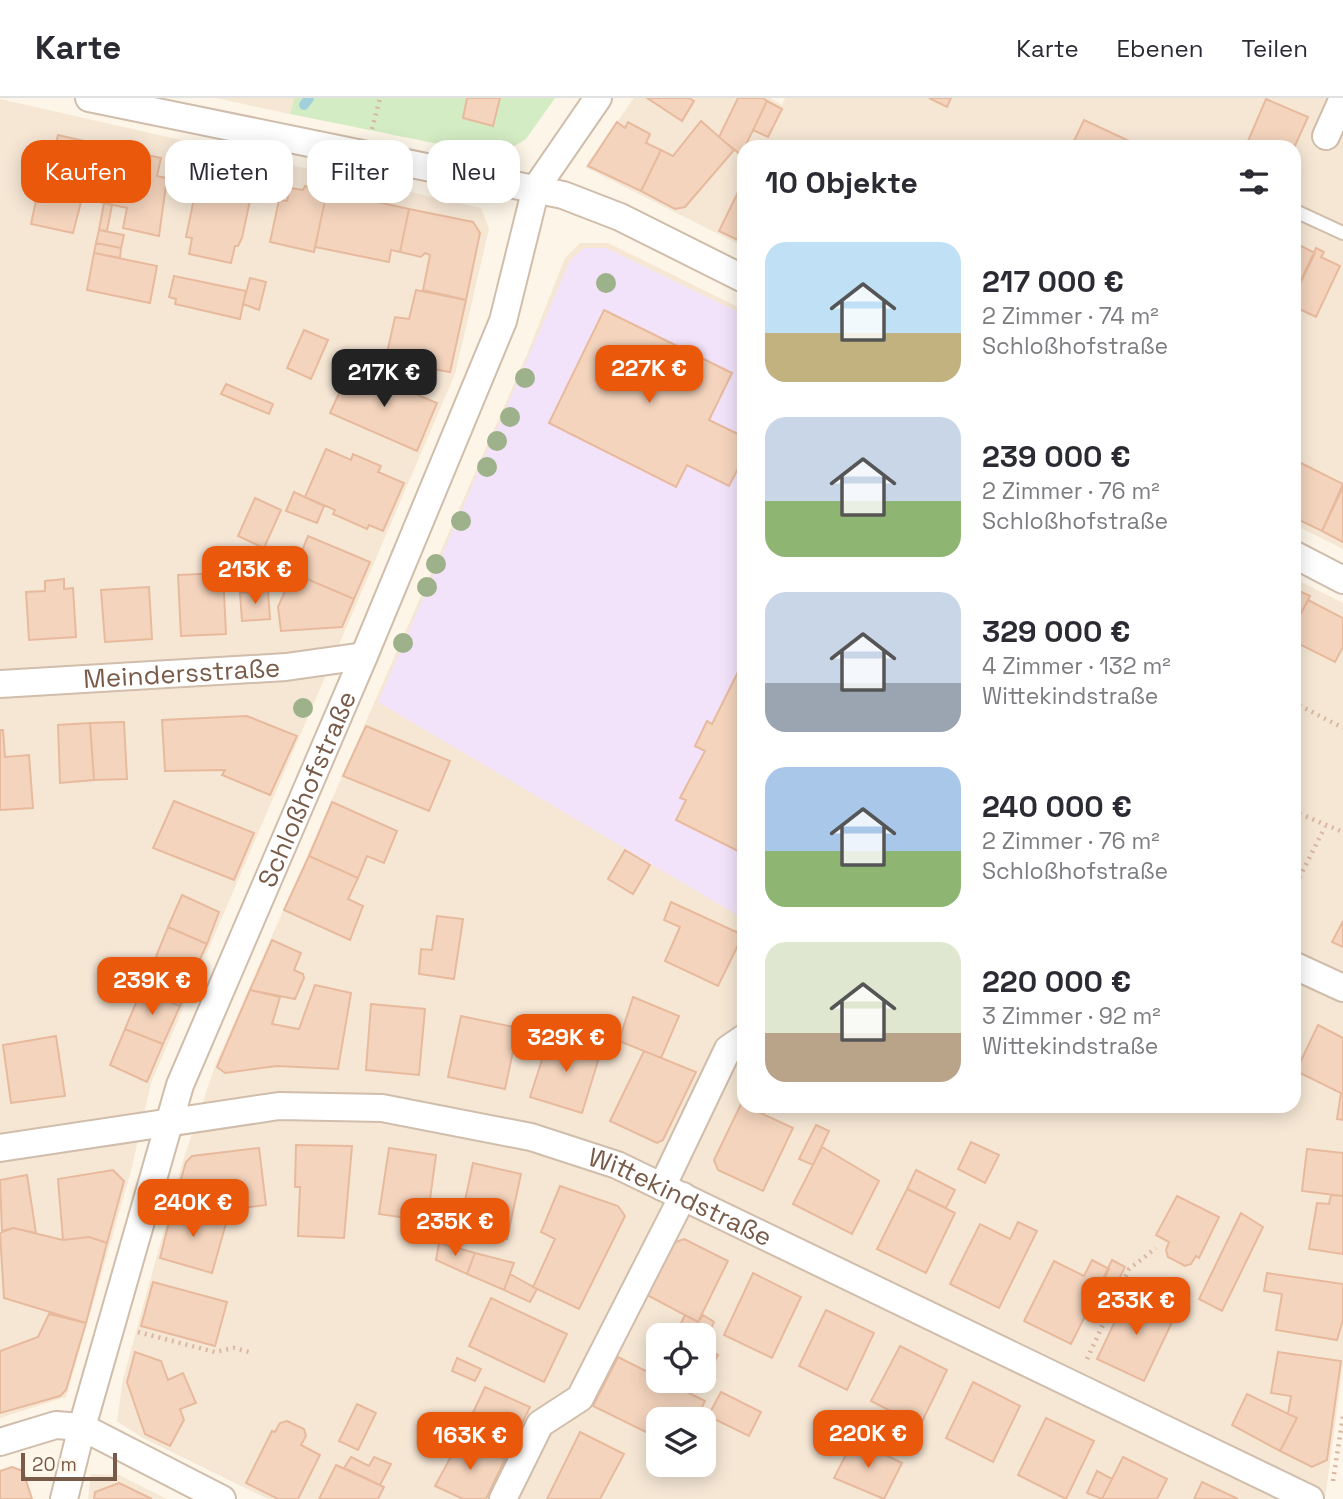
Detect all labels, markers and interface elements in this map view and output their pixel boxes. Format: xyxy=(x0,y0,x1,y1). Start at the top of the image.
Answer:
text: Karte xyxy=(35,27,121,69)
text: Karte xyxy=(1016,33,1079,64)
text: Ebenen xyxy=(1117,33,1203,64)
text: Teilen xyxy=(1241,33,1308,64)
chip: Kaufen xyxy=(21,140,151,203)
chip: Mieten xyxy=(165,140,293,203)
chip: Filter xyxy=(307,140,413,203)
chip: Neu xyxy=(427,140,520,203)
text: 10 Objekte xyxy=(765,163,918,202)
icon: filters xyxy=(1235,163,1273,201)
text: 217 000 € xyxy=(982,262,1124,301)
icon: home xyxy=(821,270,905,354)
text: 2 Zimmer · 74 m² xyxy=(982,301,1159,331)
text: Schloßhofstraße xyxy=(982,331,1168,361)
pin: 227K € xyxy=(592,345,706,405)
pin: 217K € xyxy=(327,350,441,409)
text: 227K € xyxy=(611,353,687,383)
text: 217K € xyxy=(348,357,420,387)
text: 239 000 € xyxy=(982,437,1131,476)
icon: home xyxy=(821,445,905,529)
text: 2 Zimmer · 76 m² xyxy=(982,476,1160,506)
text: Schloßhofstraße xyxy=(982,506,1168,536)
pin: 213K € xyxy=(198,546,312,606)
text: 213K € xyxy=(218,554,292,584)
text: 329 000 € xyxy=(982,612,1130,651)
icon: home xyxy=(821,620,905,704)
street label: Meindersstraße xyxy=(82,650,281,696)
text: 4 Zimmer · 132 m² xyxy=(982,651,1171,681)
text: Wittekindstraße xyxy=(982,681,1158,711)
street label: Schloßhofstraße xyxy=(250,686,364,892)
text: 240 000 € xyxy=(982,787,1132,826)
icon: home xyxy=(821,795,905,879)
text: 2 Zimmer · 76 m² xyxy=(982,826,1160,856)
text: Schloßhofstraße xyxy=(982,856,1168,886)
pin: 239K € xyxy=(95,958,209,1017)
text: 220 000 € xyxy=(982,962,1131,1001)
text: 239K € xyxy=(113,965,191,995)
icon: home xyxy=(821,970,905,1054)
text: 3 Zimmer · 92 m² xyxy=(982,1001,1161,1031)
pin: 329K € xyxy=(509,1014,623,1074)
text: 329K € xyxy=(527,1022,605,1052)
text: Wittekindstraße xyxy=(982,1031,1158,1061)
street label: Wittekindstraße xyxy=(584,1140,778,1254)
pin: 240K € xyxy=(136,1180,250,1239)
text: 240K € xyxy=(154,1187,232,1217)
pin: 235K € xyxy=(398,1198,512,1258)
text: 235K € xyxy=(416,1206,494,1236)
pin: 233K € xyxy=(1079,1278,1193,1337)
text: 233K € xyxy=(1097,1285,1175,1315)
map controls xyxy=(646,1323,716,1477)
button: locate xyxy=(646,1323,716,1393)
button: layers xyxy=(646,1407,716,1477)
pin: 220K € xyxy=(811,1410,925,1470)
pin: 163K € xyxy=(413,1412,527,1472)
text: 220K € xyxy=(829,1418,907,1448)
text: 163K € xyxy=(433,1420,507,1450)
scale bar xyxy=(21,1450,117,1482)
text: 20 m xyxy=(32,1452,77,1477)

